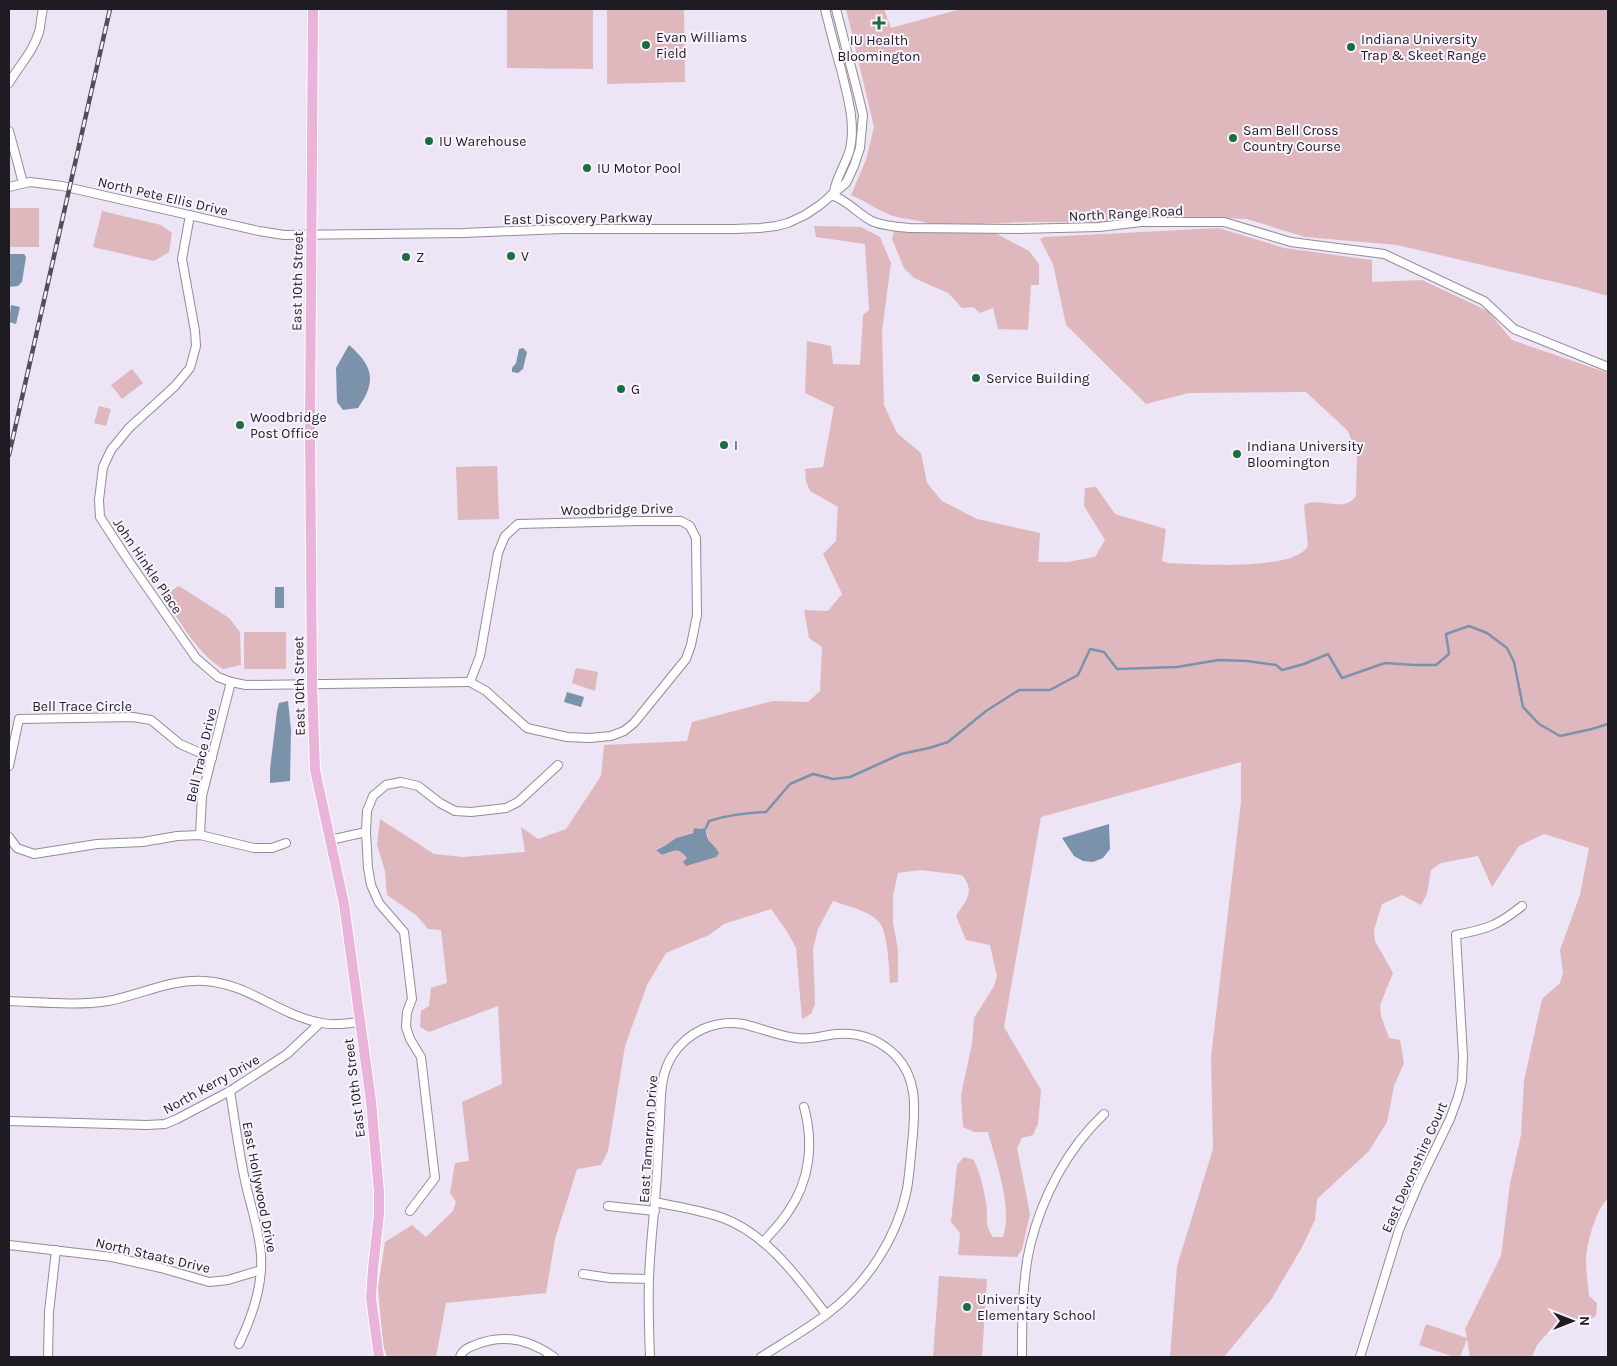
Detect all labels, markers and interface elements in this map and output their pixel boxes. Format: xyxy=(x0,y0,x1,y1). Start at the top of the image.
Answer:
marker: IU Health Bloomington xyxy=(872,16,886,30)
place label: Evan Williams Field xyxy=(656,29,747,62)
place label: Indiana University Trap & Skeet Range xyxy=(1361,31,1487,64)
place label: IU Health Bloomington xyxy=(838,32,920,65)
marker: Evan Williams Field xyxy=(640,39,652,51)
marker: Indiana University Trap & Skeet Range xyxy=(1345,41,1357,53)
place label: Sam Bell Cross Country Course xyxy=(1243,122,1341,155)
marker: Sam Bell Cross Country Course xyxy=(1227,132,1239,144)
place label: IU Warehouse xyxy=(439,133,527,150)
marker: IU Warehouse xyxy=(423,135,435,147)
place label: IU Motor Pool xyxy=(597,160,681,177)
marker: IU Motor Pool xyxy=(581,162,593,174)
street label: North Pete Ellis Drive xyxy=(96,173,230,220)
street label: North Range Road xyxy=(1068,202,1184,225)
street label: East Discovery Parkway xyxy=(503,209,653,228)
street label: East 10th Street xyxy=(288,231,307,331)
place label: V xyxy=(521,248,529,265)
place label: Z xyxy=(416,249,424,266)
marker: V xyxy=(505,250,517,262)
marker: Z xyxy=(400,251,412,263)
place label: Service Building xyxy=(986,370,1090,387)
marker: Service Building xyxy=(970,372,982,384)
place label: G xyxy=(631,381,640,398)
marker: G xyxy=(615,383,627,395)
place label: Woodbridge Post Office xyxy=(250,409,327,442)
marker: Woodbridge Post Office xyxy=(234,419,246,431)
place label: I xyxy=(734,437,738,454)
place label: Indiana University Bloomington xyxy=(1247,438,1364,471)
marker: I xyxy=(718,439,730,451)
marker: Indiana University Bloomington xyxy=(1231,448,1243,460)
street label: Woodbridge Drive xyxy=(561,500,673,519)
street label: John Hinkle Place xyxy=(109,515,186,617)
street label: East 10th Street xyxy=(290,636,309,736)
street label: Bell Trace Circle xyxy=(32,698,132,715)
street label: Bell Trace Drive xyxy=(182,706,221,804)
street label: East 10th Street xyxy=(340,1037,369,1139)
street label: North Kerry Drive xyxy=(160,1051,262,1118)
street label: East Tamarron Drive xyxy=(636,1075,661,1204)
street label: East Devonshire Court xyxy=(1378,1099,1451,1235)
street label: East Hollywood Drive xyxy=(239,1120,281,1254)
street label: North Staats Drive xyxy=(94,1234,212,1277)
place label: University Elementary School xyxy=(977,1291,1096,1324)
north arrow xyxy=(1547,1296,1597,1346)
marker: University Elementary School xyxy=(961,1301,973,1313)
text: N xyxy=(1576,1316,1593,1326)

